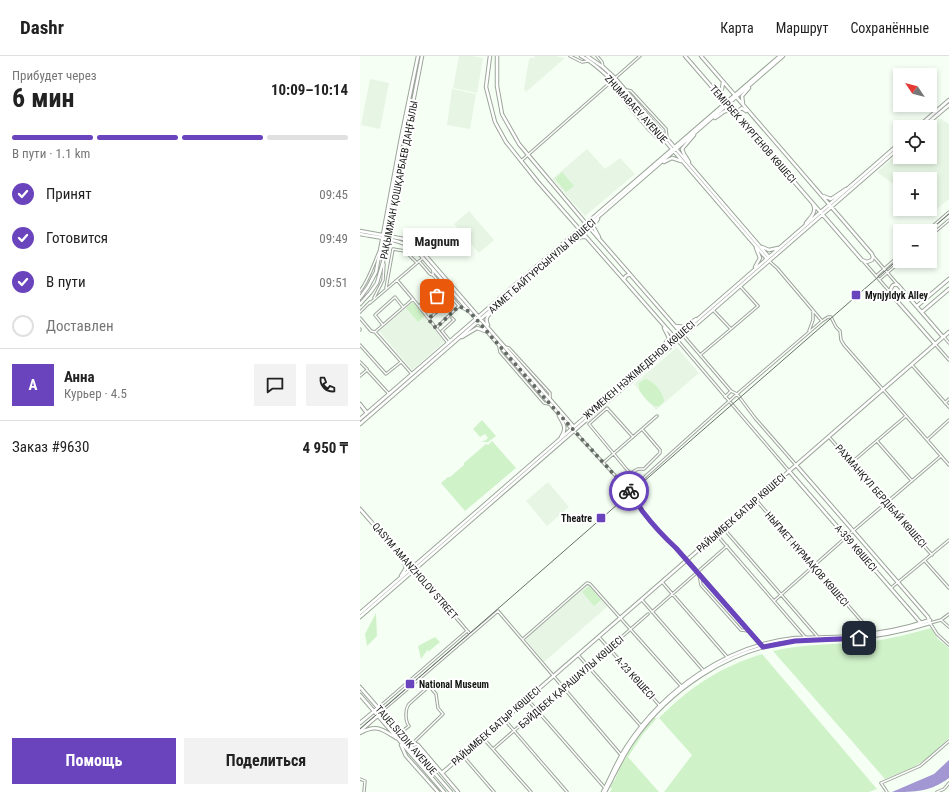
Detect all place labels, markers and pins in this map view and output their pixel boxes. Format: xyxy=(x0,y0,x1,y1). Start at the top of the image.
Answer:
callout: Magnum xyxy=(403,228,471,256)
pin xyxy=(420,279,454,313)
marker: Mynjyldyk Alley xyxy=(850,289,862,301)
place label: Mynjyldyk Alley xyxy=(865,290,929,301)
marker: Theatre xyxy=(595,512,607,524)
place label: Theatre xyxy=(561,513,592,524)
pin xyxy=(842,621,876,655)
marker: National Museum xyxy=(404,678,416,690)
place label: National Museum xyxy=(419,679,489,690)

